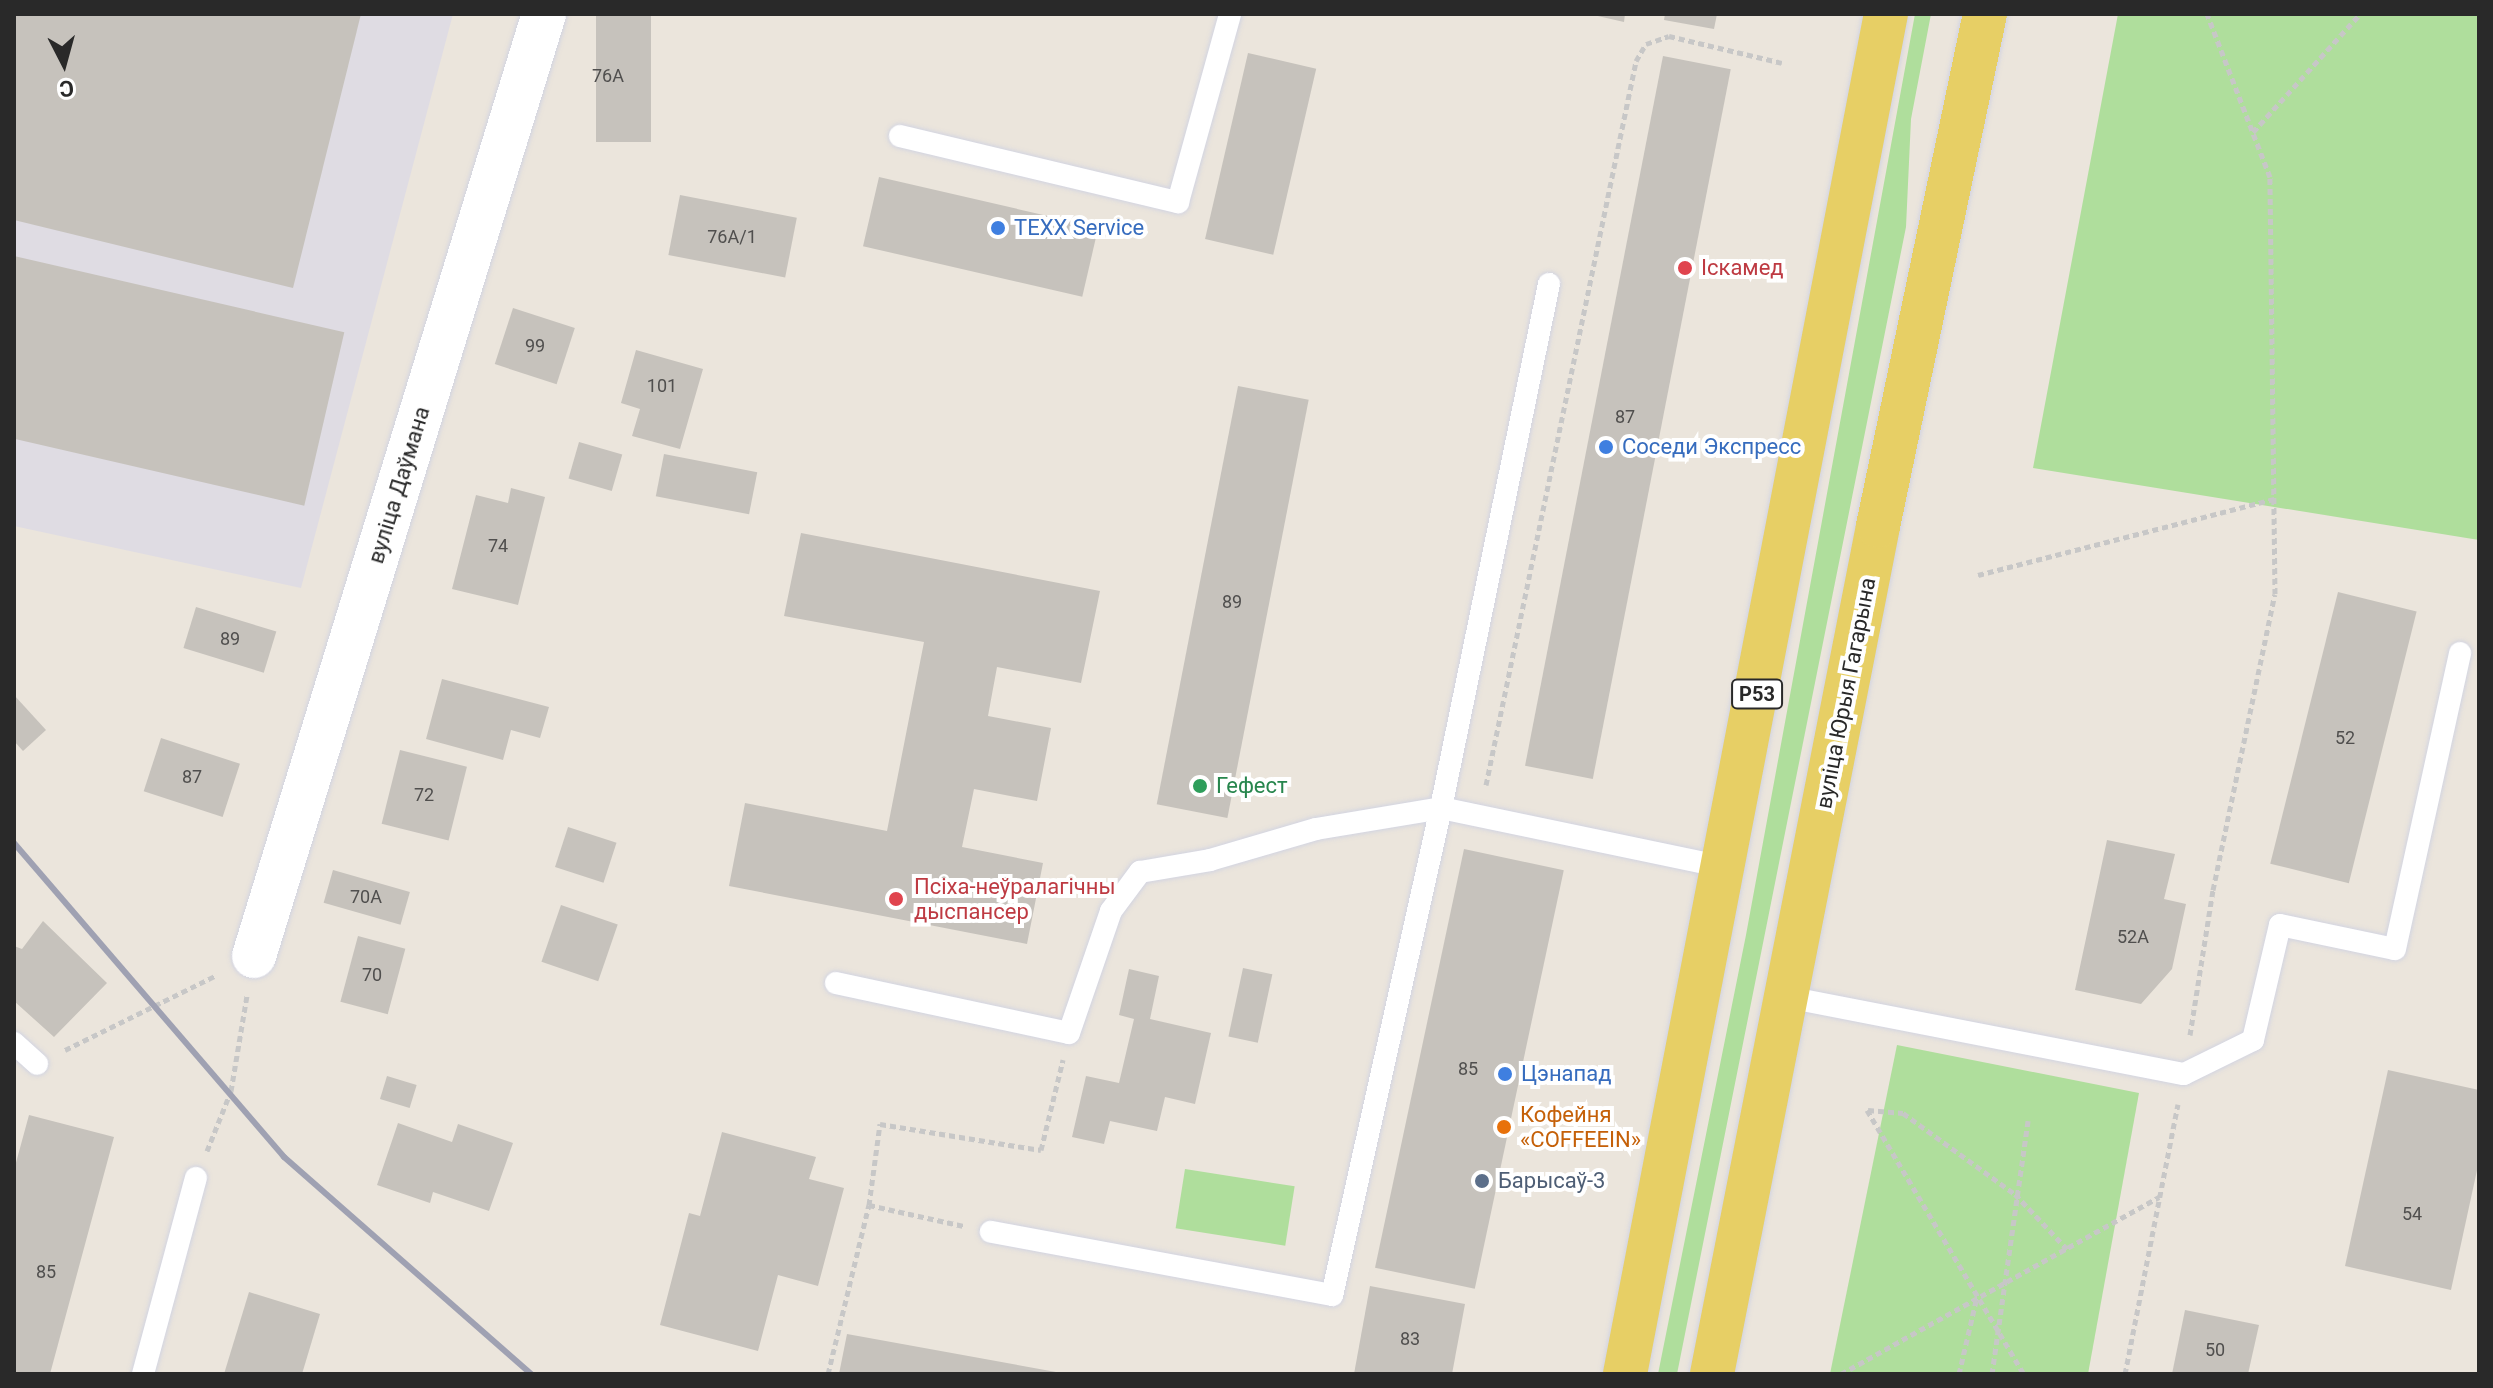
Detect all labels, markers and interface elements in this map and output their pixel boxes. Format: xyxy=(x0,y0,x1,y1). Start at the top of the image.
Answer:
north arrow xyxy=(24,24,104,104)
house number: 76А xyxy=(592,65,624,87)
text: С xyxy=(58,75,75,102)
place label: TEXX Service xyxy=(1014,215,1144,241)
marker: TEXX Service xyxy=(989,219,1007,237)
house number: 76А/1 xyxy=(707,226,757,248)
place label: Іскамед xyxy=(1701,255,1784,281)
marker: Іскамед xyxy=(1676,259,1694,277)
house number: 99 xyxy=(525,335,545,357)
house number: 101 xyxy=(647,375,677,397)
street label: вуліца Даўмана xyxy=(363,403,435,567)
house number: 87 xyxy=(1615,406,1635,428)
place label: Соседи Экспресс xyxy=(1622,434,1801,460)
marker: Соседи Экспресс xyxy=(1597,438,1615,456)
house number: 74 xyxy=(488,535,508,557)
street label: вуліца Юрыя Гагарына xyxy=(1811,575,1881,811)
house number: 89 xyxy=(1222,591,1242,613)
house number: 89 xyxy=(220,628,240,650)
road number: Р53 xyxy=(1731,678,1783,710)
house number: 52 xyxy=(2335,727,2355,749)
house number: 87 xyxy=(182,766,202,788)
place label: Гефест xyxy=(1216,773,1288,799)
marker: Гефест xyxy=(1191,777,1209,795)
house number: 72 xyxy=(414,784,434,806)
place label: Псіха-неўралагічны дыспансер xyxy=(914,873,1115,924)
house number: 70А xyxy=(350,886,382,908)
marker: Псіха-неўралагічны дыспансер xyxy=(885,888,907,910)
house number: 52А xyxy=(2117,926,2149,948)
house number: 70 xyxy=(362,964,382,986)
house number: 85 xyxy=(1458,1058,1478,1080)
place label: Цэнапад xyxy=(1521,1061,1612,1087)
marker: Цэнапад xyxy=(1496,1065,1514,1083)
place label: Кофейня «COFFEEIN» xyxy=(1520,1101,1641,1152)
marker: Кофейня «COFFEEIN» xyxy=(1495,1118,1513,1136)
place label: Барысаў-3 xyxy=(1498,1168,1605,1194)
marker: Барысаў-3 xyxy=(1473,1172,1491,1190)
house number: 54 xyxy=(2402,1203,2422,1225)
house number: 85 xyxy=(36,1261,56,1283)
house number: 83 xyxy=(1400,1328,1420,1350)
house number: 50 xyxy=(2205,1339,2225,1361)

